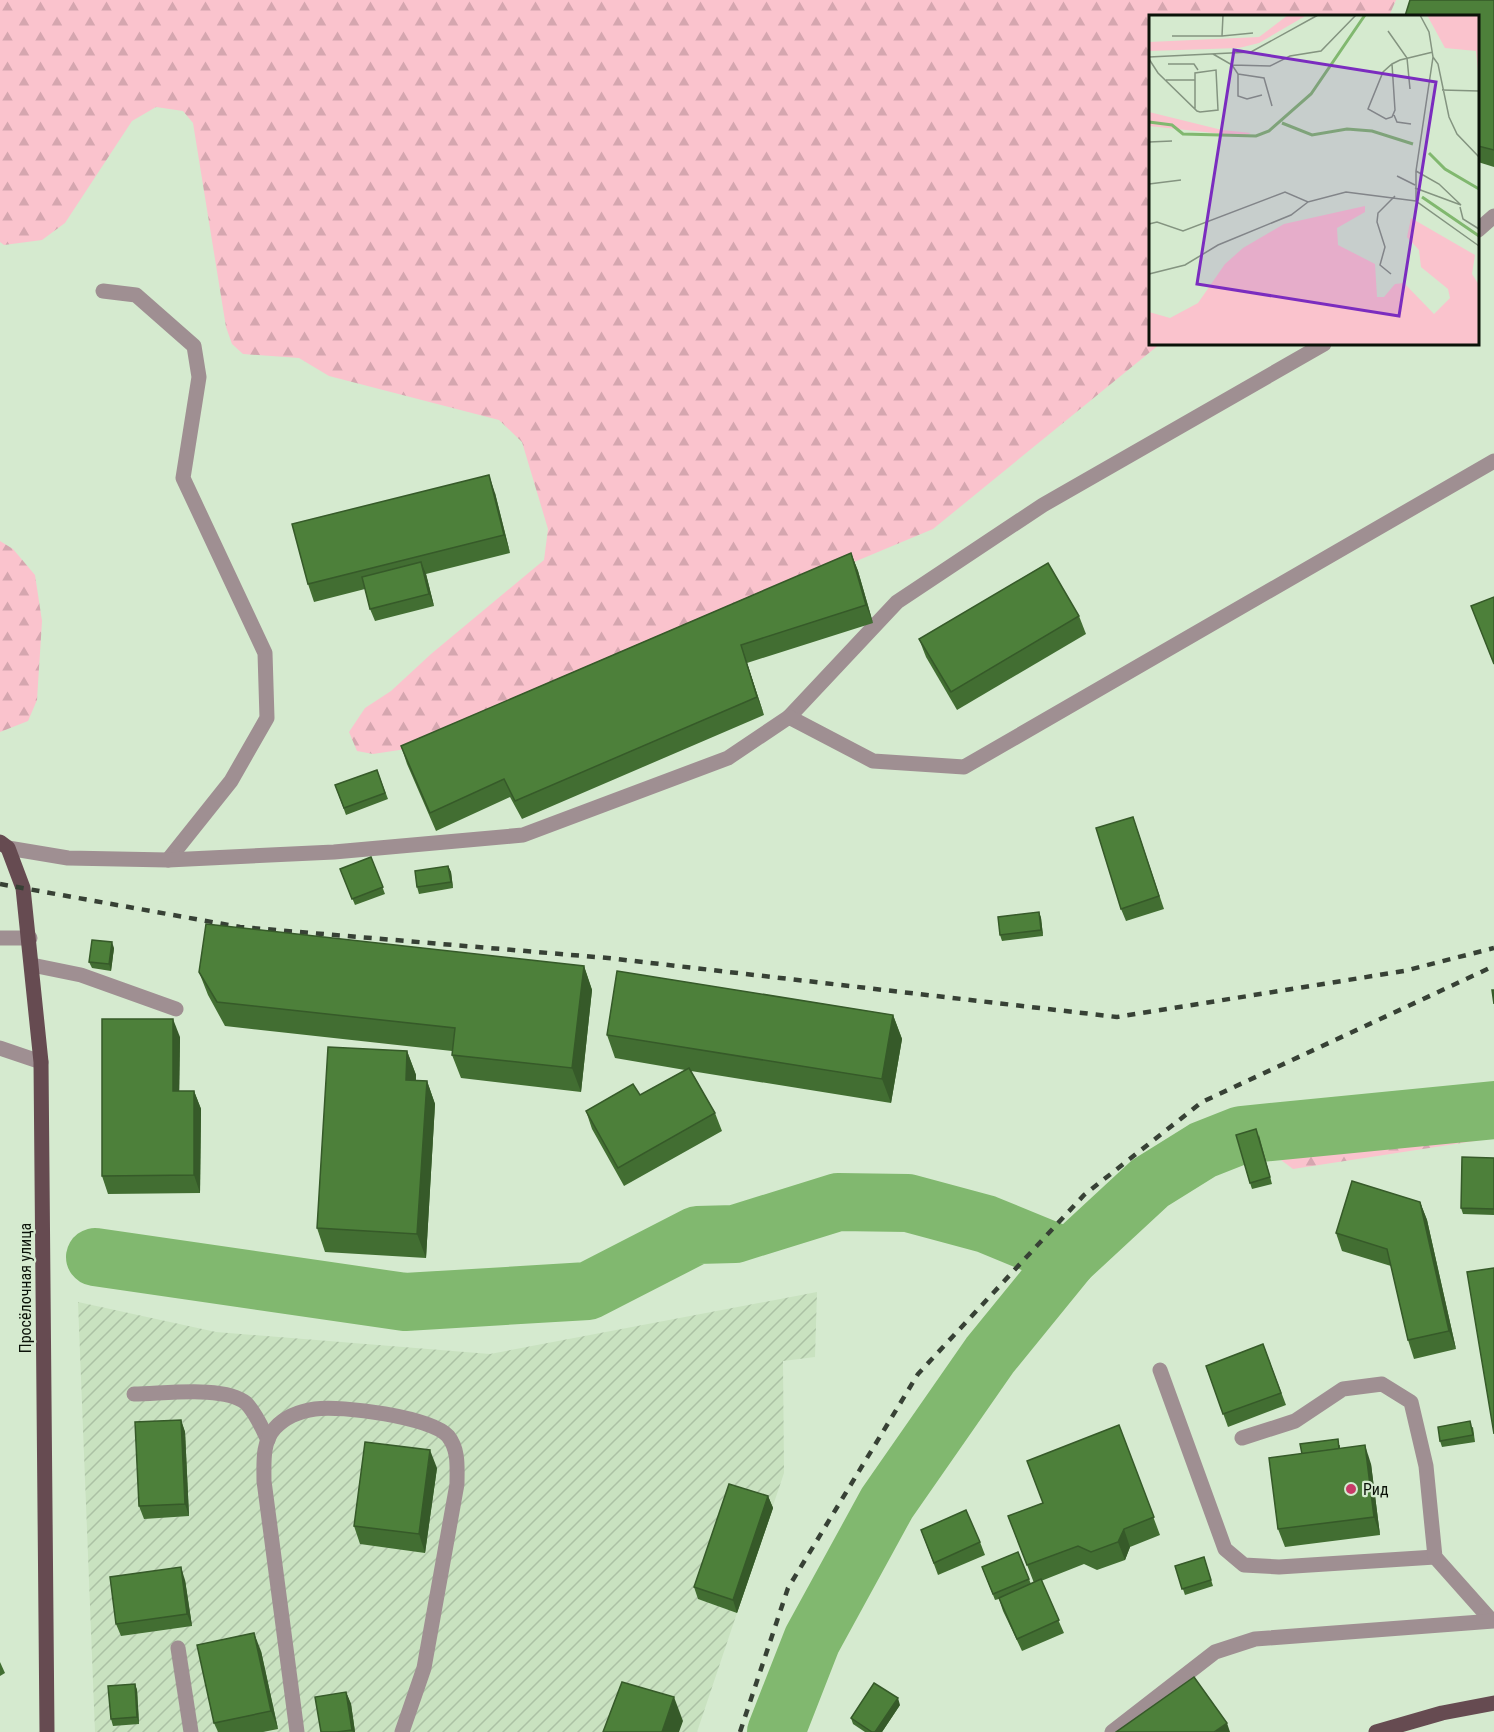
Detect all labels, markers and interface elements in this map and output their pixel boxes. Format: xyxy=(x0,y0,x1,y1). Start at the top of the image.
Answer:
inset map xyxy=(1149,15,1479,345)
street label: Просёлочная улица xyxy=(16,1223,35,1353)
place label: Рид xyxy=(1363,1480,1389,1499)
marker: Рид xyxy=(1344,1482,1358,1496)

